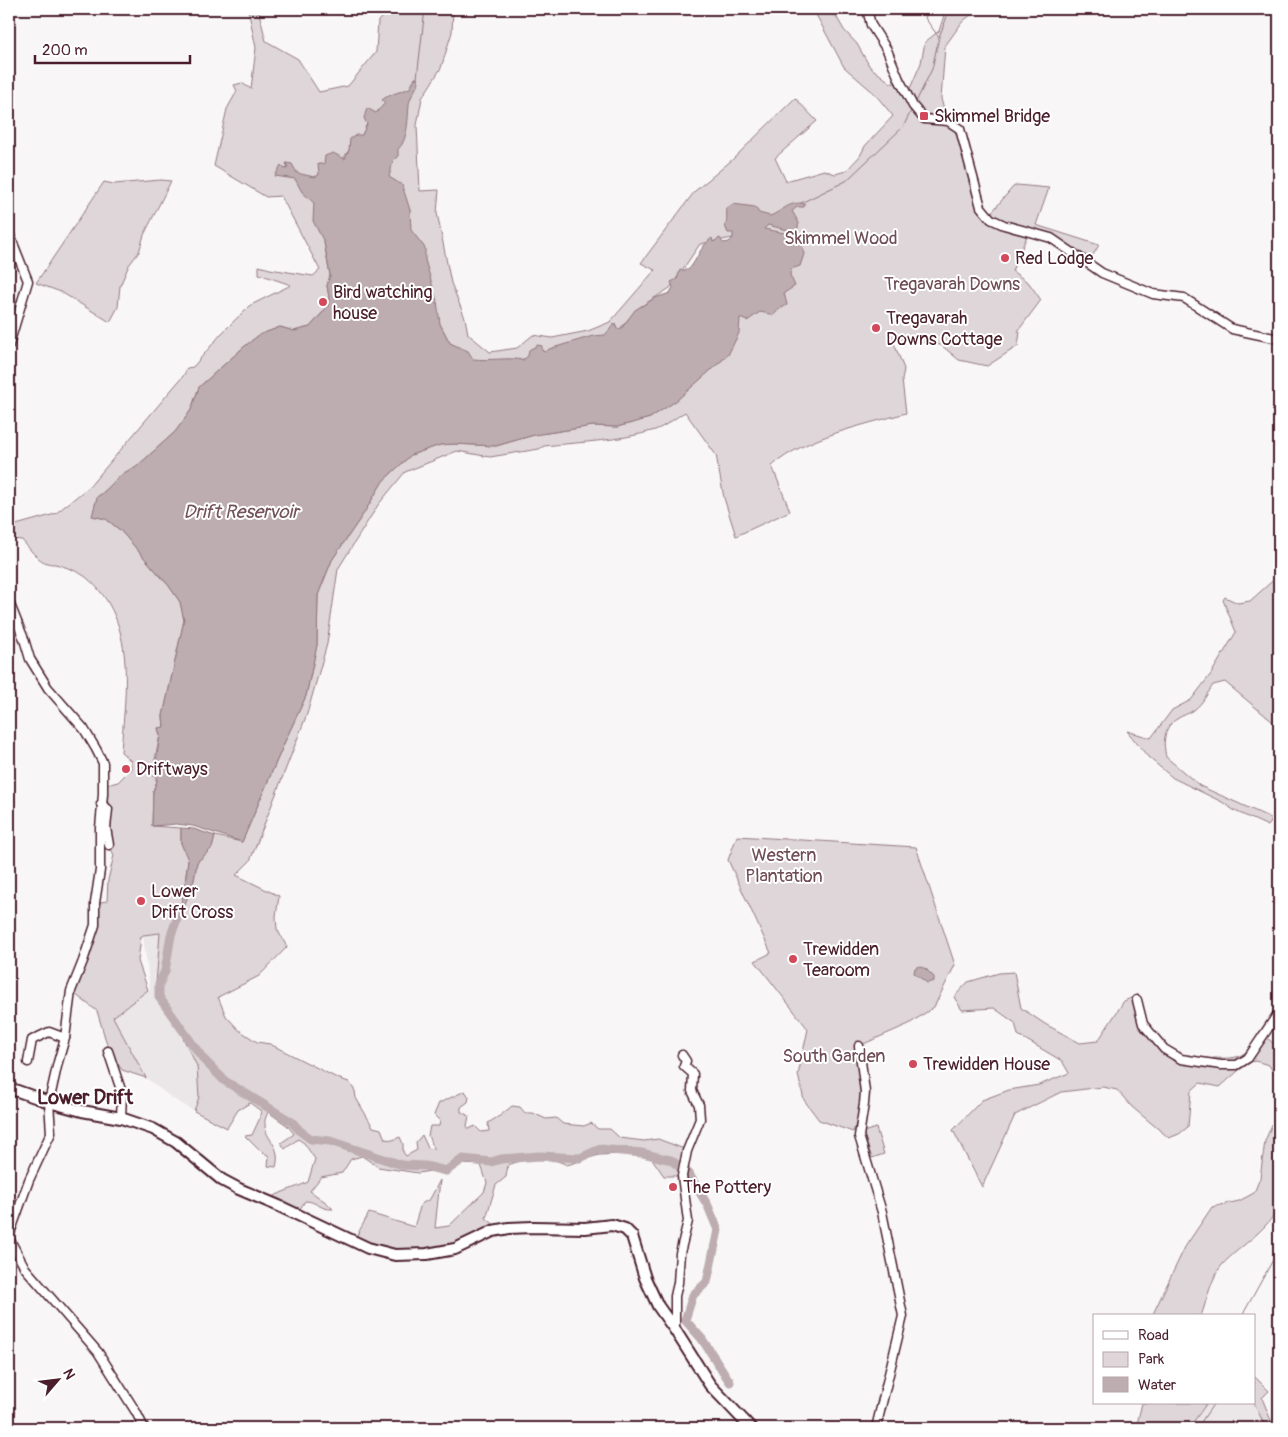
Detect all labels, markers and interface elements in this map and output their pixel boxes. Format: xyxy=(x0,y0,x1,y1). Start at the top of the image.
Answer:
scale bar xyxy=(35,32,190,64)
text: 200 m xyxy=(42,41,87,60)
place label: Skimmel Bridge xyxy=(934,105,1050,128)
marker: Skimmel Bridge xyxy=(918,110,930,122)
park label: Skimmel Wood xyxy=(784,227,898,250)
place label: Red Lodge xyxy=(1015,247,1094,270)
marker: Red Lodge xyxy=(999,252,1011,264)
park label: Tregavarah Downs xyxy=(884,273,1020,296)
place label: Bird watching house xyxy=(333,281,432,325)
marker: Bird watching house xyxy=(317,296,329,308)
place label: Tregavarah Downs Cottage xyxy=(886,307,1002,351)
marker: Tregavarah Downs Cottage xyxy=(870,322,882,334)
water label: Drift Reservoir xyxy=(183,500,301,524)
place label: Driftways xyxy=(136,758,208,781)
marker: Driftways xyxy=(120,763,132,775)
park label: Western Plantation xyxy=(745,844,823,888)
place label: Lower Drift Cross xyxy=(151,880,233,924)
marker: Lower Drift Cross xyxy=(135,895,147,907)
place label: Trewidden Tearoom xyxy=(803,938,879,982)
marker: Trewidden Tearoom xyxy=(787,953,799,965)
park label: South Garden xyxy=(783,1045,885,1068)
place label: Trewidden House xyxy=(923,1053,1050,1076)
marker: Trewidden House xyxy=(907,1058,919,1070)
district label: Lower Drift xyxy=(37,1085,134,1110)
place label: The Pottery xyxy=(683,1176,772,1199)
marker: The Pottery xyxy=(667,1181,679,1193)
legend xyxy=(1093,1314,1256,1404)
text: Road xyxy=(1138,1326,1169,1345)
text: Park xyxy=(1138,1350,1165,1369)
north arrow xyxy=(32,1354,82,1404)
text: N xyxy=(59,1366,79,1382)
text: Water xyxy=(1138,1376,1177,1395)

